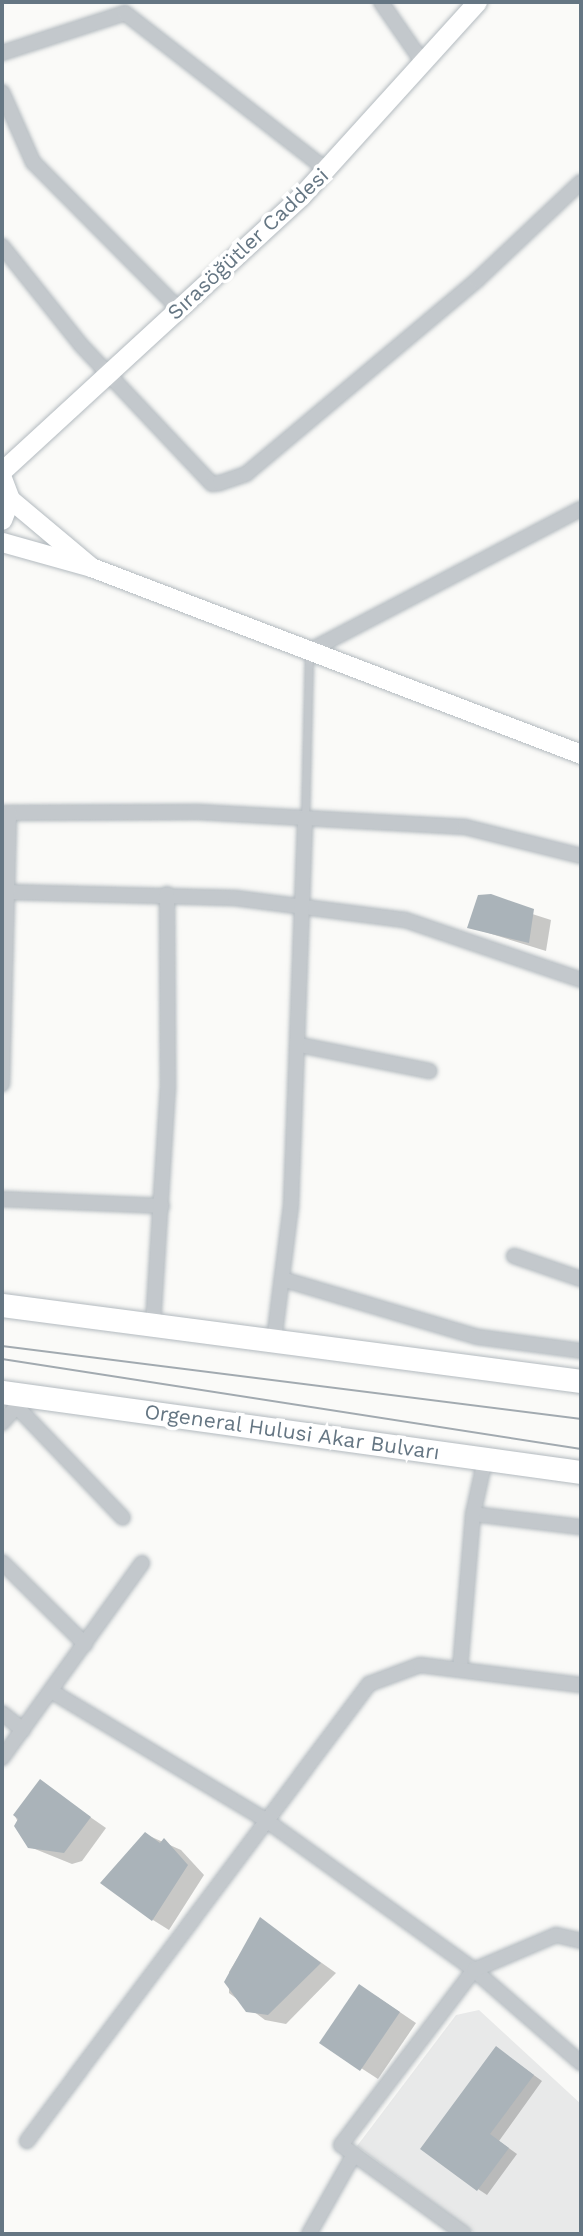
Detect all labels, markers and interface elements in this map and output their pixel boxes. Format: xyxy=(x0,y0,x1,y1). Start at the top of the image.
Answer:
street label: Sırasöğütler Caddesi xyxy=(162,163,334,325)
street label: Orgeneral Hulusi Akar Bulvarı xyxy=(142,1399,442,1465)

